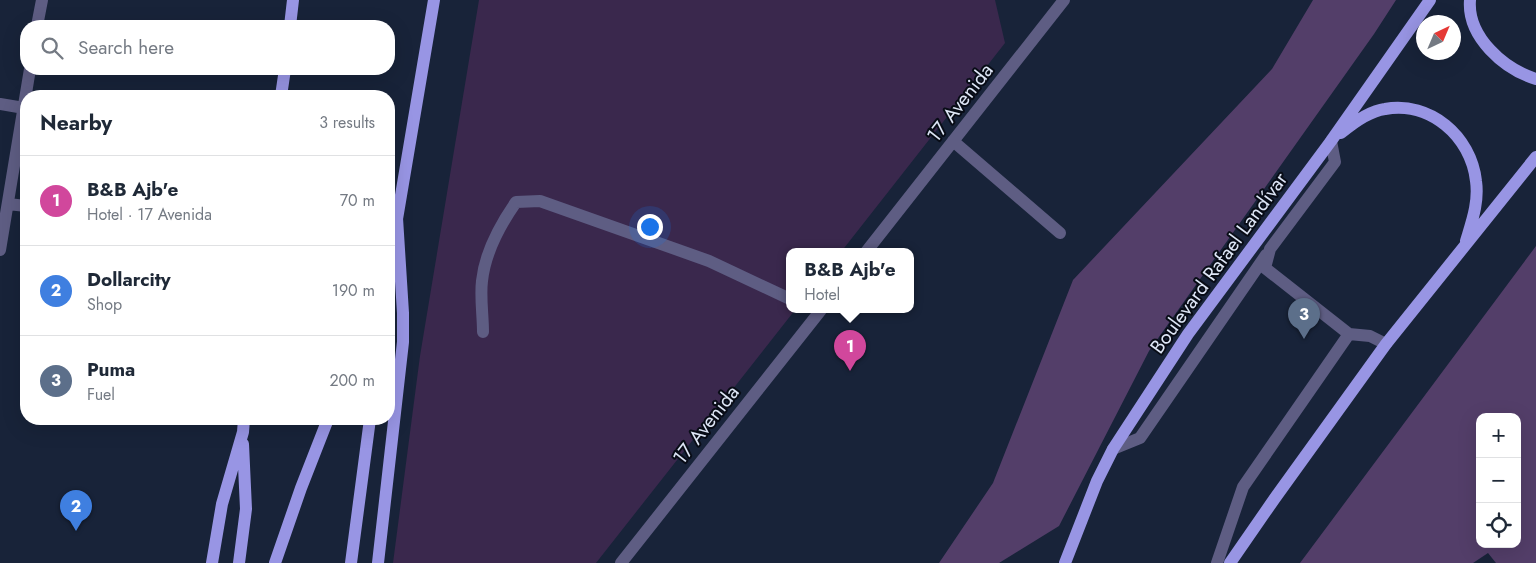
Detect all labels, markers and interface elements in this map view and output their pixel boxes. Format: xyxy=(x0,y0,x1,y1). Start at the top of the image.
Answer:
north arrow xyxy=(1416,15,1461,60)
search box xyxy=(20,20,395,75)
icon: search xyxy=(38,34,66,62)
text: Search here xyxy=(78,34,174,61)
street label: 17 Avenida xyxy=(920,57,1000,149)
text: Nearby xyxy=(40,108,112,138)
text: 3 results xyxy=(319,111,375,134)
street label: Boulevard Rafael Landívar xyxy=(1143,166,1295,360)
text: B&B Ajb'e xyxy=(87,176,178,203)
text: 1 xyxy=(52,189,60,212)
text: 70 m xyxy=(340,189,375,212)
text: Hotel · 17 Avenida xyxy=(87,203,212,226)
your location xyxy=(637,214,663,240)
popup xyxy=(786,248,914,313)
text: B&B Ajb'e xyxy=(804,256,896,283)
text: Dollarcity xyxy=(87,266,171,293)
text: 2 xyxy=(51,279,61,302)
text: 190 m xyxy=(332,279,375,302)
text: Hotel xyxy=(804,283,840,306)
text: Shop xyxy=(87,293,122,316)
pin: 3 xyxy=(1288,298,1320,339)
pin: 1 xyxy=(834,330,866,371)
text: Puma xyxy=(87,356,135,383)
text: 3 xyxy=(51,369,61,392)
text: 200 m xyxy=(329,369,375,392)
street label: 17 Avenida xyxy=(666,379,746,471)
text: Fuel xyxy=(87,383,115,406)
map controls xyxy=(1476,413,1521,548)
button: + xyxy=(1476,413,1521,458)
button: − xyxy=(1476,458,1521,503)
pin: 2 xyxy=(60,490,92,531)
button: locate xyxy=(1476,503,1521,548)

